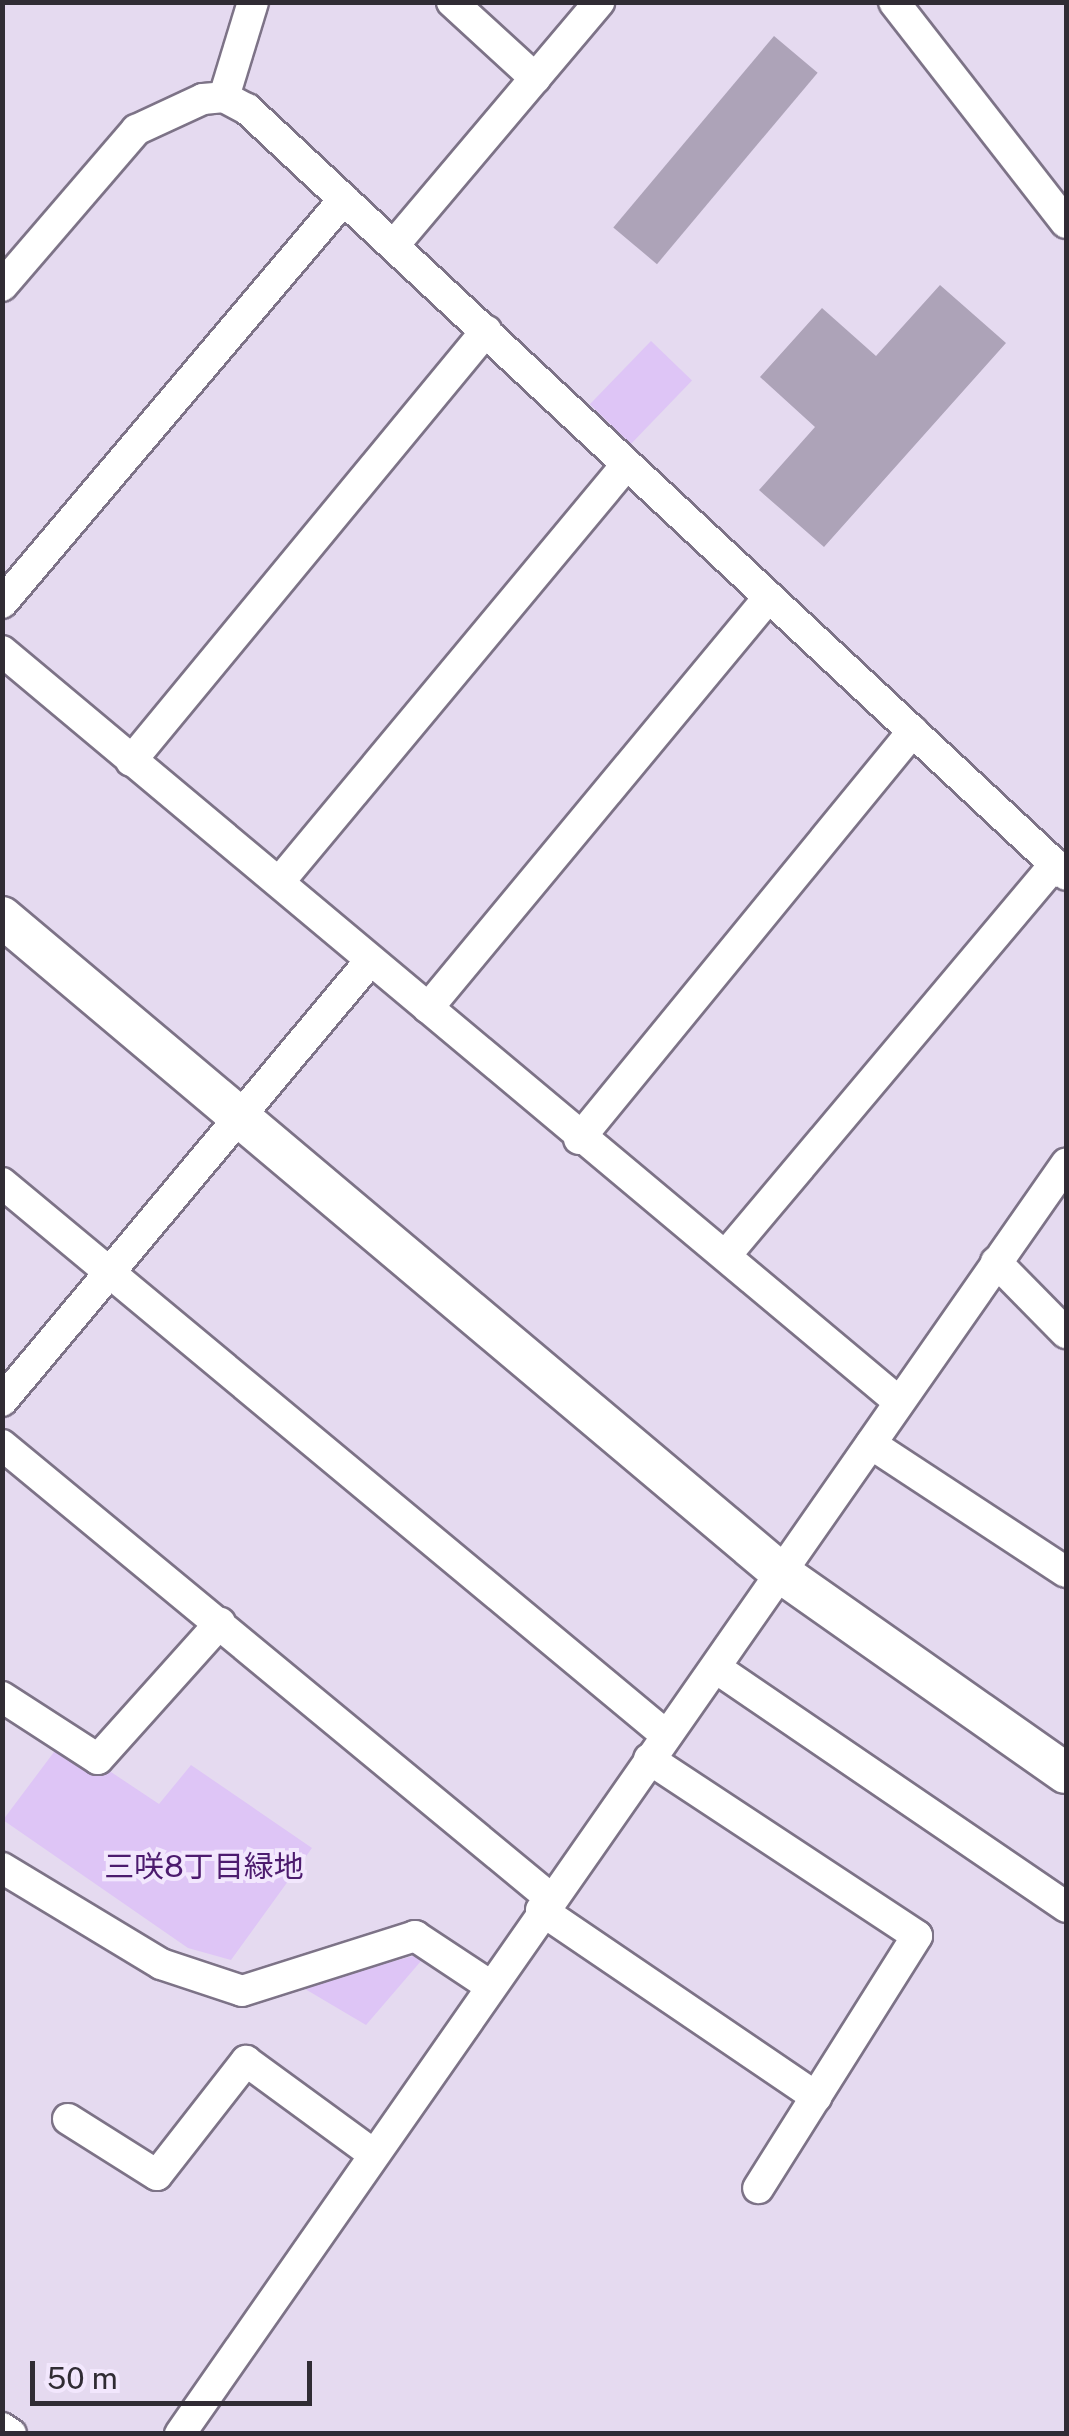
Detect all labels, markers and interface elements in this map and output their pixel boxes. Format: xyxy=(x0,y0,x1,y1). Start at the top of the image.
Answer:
park label: 三咲8丁目緑地 xyxy=(104,1848,304,1884)
scale bar xyxy=(35,2341,318,2403)
text: 50 m xyxy=(47,2360,118,2396)

